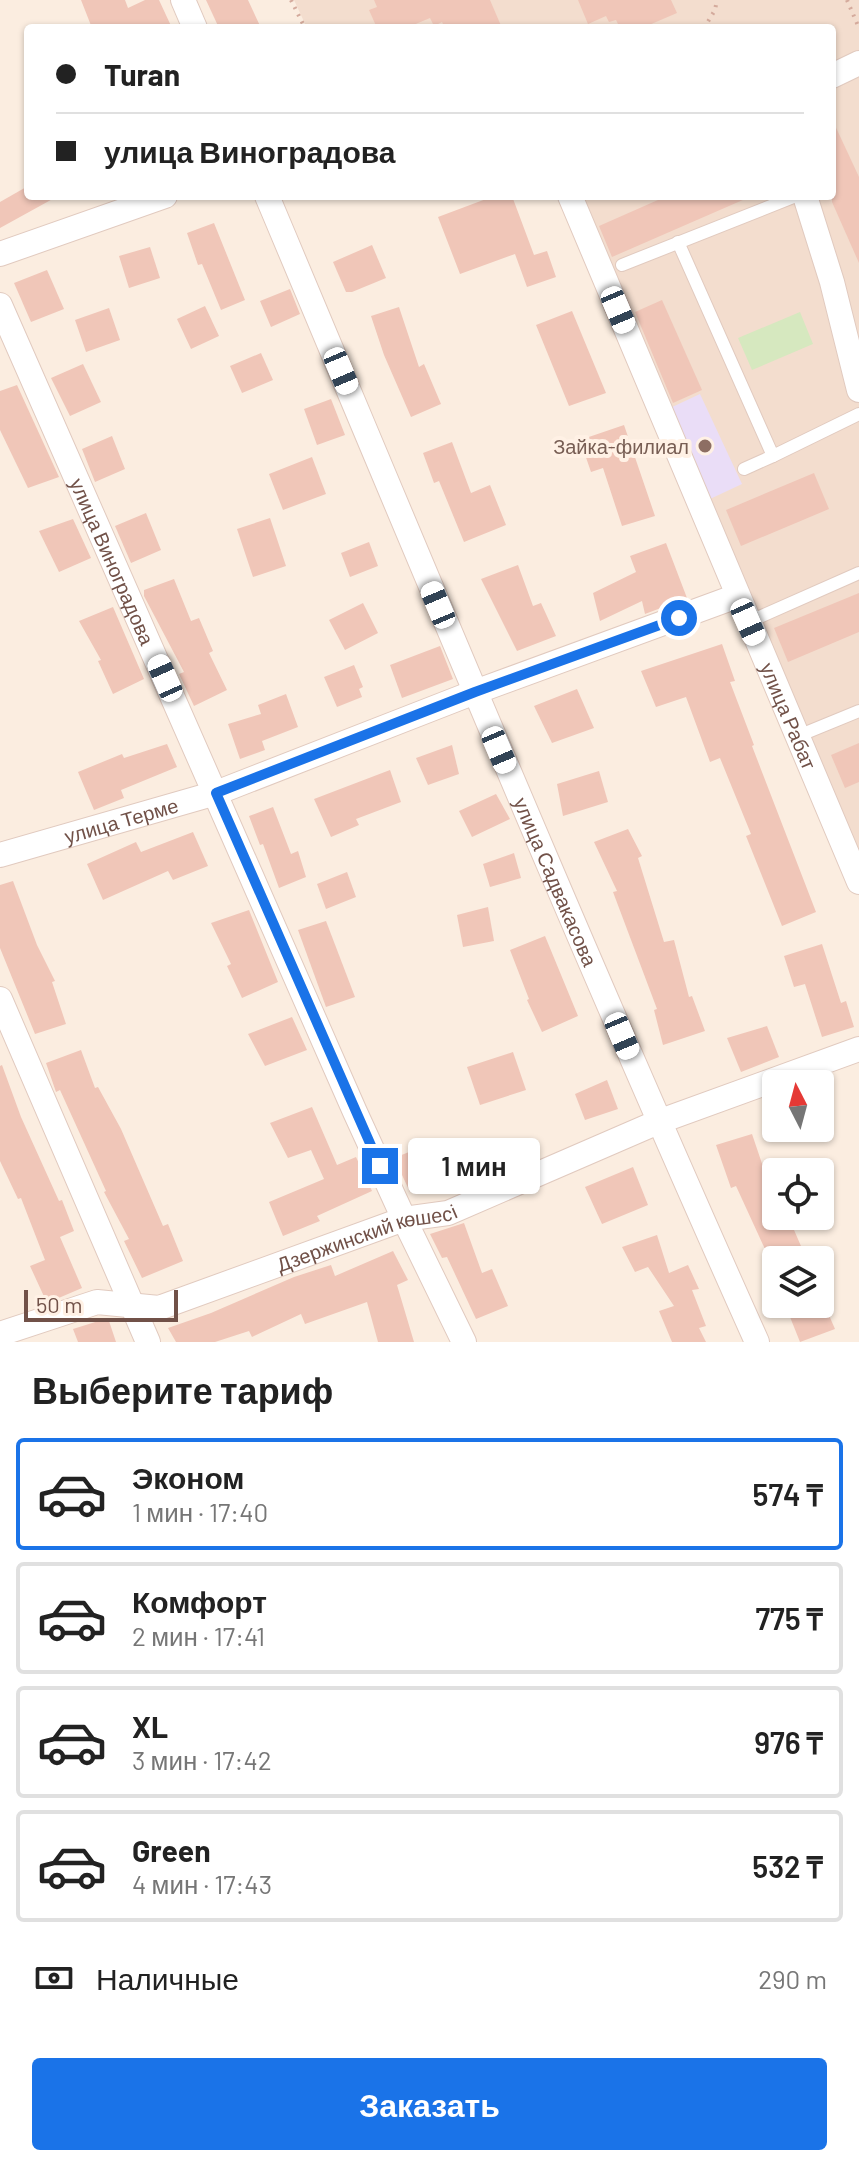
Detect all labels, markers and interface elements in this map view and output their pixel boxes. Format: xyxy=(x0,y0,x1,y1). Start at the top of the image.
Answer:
text: Turan xyxy=(104,56,180,92)
text: улица Виноградова xyxy=(104,133,395,169)
car xyxy=(598,283,638,337)
car xyxy=(321,344,361,398)
place label: Зайка-филиал xyxy=(553,434,689,458)
marker: Зайка-филиал xyxy=(696,437,714,455)
street label: улица Виноградова xyxy=(66,474,160,649)
car xyxy=(418,578,458,632)
car xyxy=(727,595,769,649)
route start xyxy=(661,600,697,636)
car xyxy=(144,651,186,705)
street label: улица Рабат xyxy=(756,659,822,773)
car xyxy=(479,723,519,777)
street label: улица Терме xyxy=(61,793,181,848)
street label: улица Садвакасова xyxy=(509,794,603,970)
car xyxy=(602,1009,642,1063)
north arrow xyxy=(762,1070,834,1142)
map controls xyxy=(762,1070,834,1318)
callout: 1 мин xyxy=(408,1138,540,1194)
route end xyxy=(362,1148,398,1184)
text: 1 мин xyxy=(441,1150,507,1181)
button: locate xyxy=(762,1158,834,1230)
street label: Дзержинский көшесі xyxy=(273,1199,460,1276)
button: layers xyxy=(762,1246,834,1318)
scale bar xyxy=(24,1286,178,1322)
text: 50 m xyxy=(36,1291,82,1317)
text: Выберите тариф xyxy=(32,1368,333,1411)
icon: car xyxy=(36,1458,108,1530)
text: Эконом xyxy=(132,1459,245,1495)
text: 574 ₸ xyxy=(753,1476,823,1512)
text: 1 мин · 17:40 xyxy=(132,1496,268,1527)
icon: car xyxy=(36,1582,108,1654)
text: Комфорт xyxy=(132,1583,267,1619)
text: 775 ₸ xyxy=(755,1600,823,1636)
text: 2 мин · 17:41 xyxy=(132,1620,265,1651)
icon: car xyxy=(36,1706,108,1778)
text: XL xyxy=(132,1708,168,1744)
text: 976 ₸ xyxy=(754,1724,823,1760)
text: 3 мин · 17:42 xyxy=(132,1744,272,1775)
icon: car xyxy=(36,1830,108,1902)
text: Green xyxy=(132,1832,211,1868)
text: 532 ₸ xyxy=(752,1848,823,1884)
text: 4 мин · 17:43 xyxy=(132,1868,272,1899)
icon: cash xyxy=(32,1956,76,2000)
text: Наличные xyxy=(96,1960,239,1996)
text: 290 m xyxy=(758,1963,827,1994)
button: Заказать xyxy=(32,2058,827,2150)

